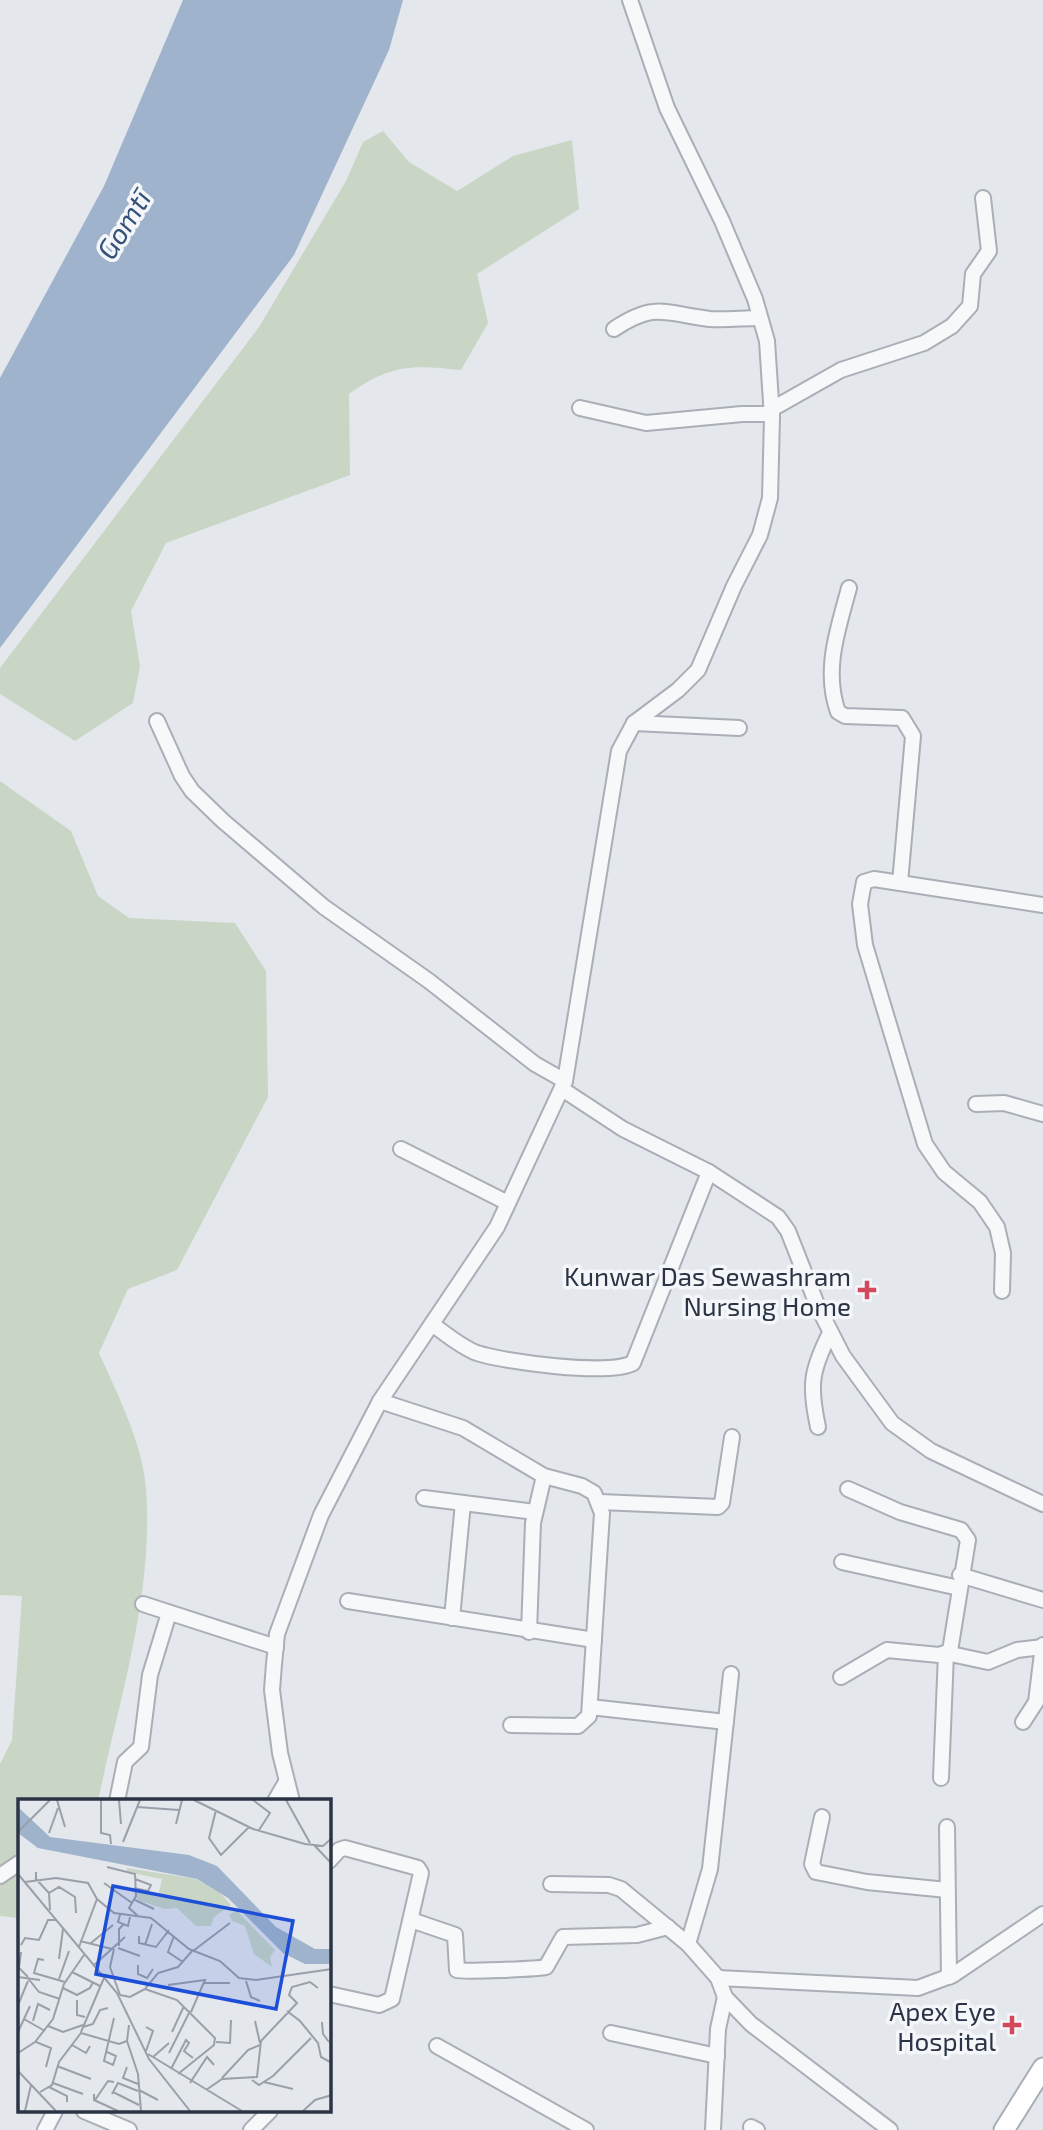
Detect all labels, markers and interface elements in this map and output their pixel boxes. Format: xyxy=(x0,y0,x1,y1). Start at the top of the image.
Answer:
water label: Gomtī xyxy=(89,181,158,265)
place label: Kunwar Das Sewashram Nursing Home xyxy=(564,1260,851,1321)
marker: Kunwar Das Sewashram Nursing Home xyxy=(857,1280,877,1300)
inset map xyxy=(18,1799,331,2112)
place label: Apex Eye Hospital xyxy=(889,1995,996,2056)
marker: Apex Eye Hospital xyxy=(1002,2015,1022,2035)

